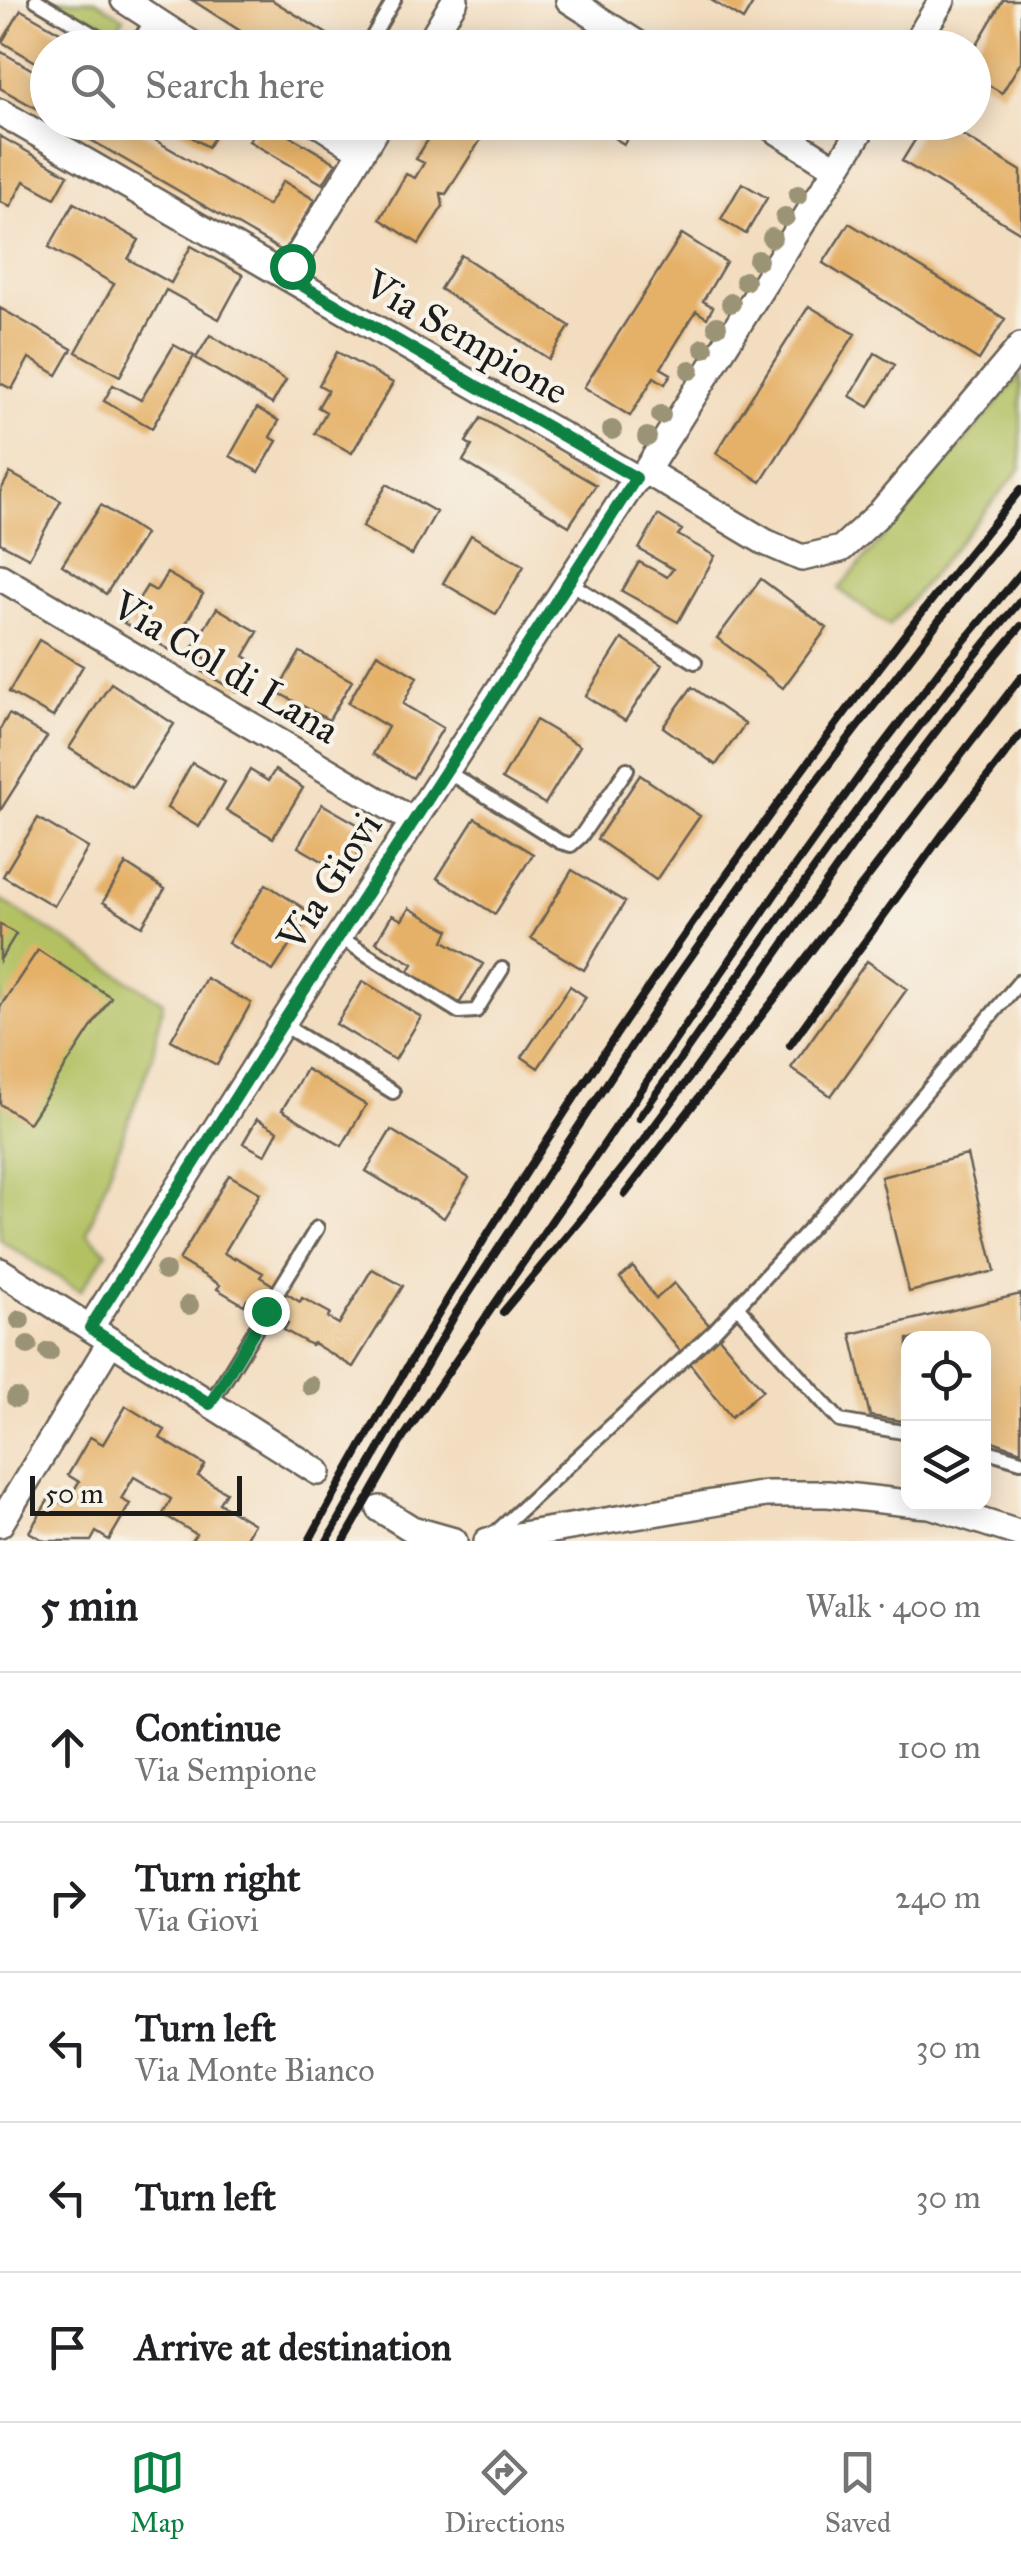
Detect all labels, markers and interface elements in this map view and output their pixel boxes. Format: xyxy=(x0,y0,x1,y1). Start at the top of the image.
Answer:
search box xyxy=(30,30,991,140)
icon: search xyxy=(65,58,120,113)
text: Search here xyxy=(145,62,325,108)
route start xyxy=(270,244,316,290)
street label: Via Sempione xyxy=(355,259,577,415)
street label: Via Col di Lana xyxy=(103,580,348,754)
street label: Via Giovi xyxy=(266,803,392,960)
route end xyxy=(244,1289,290,1335)
map controls xyxy=(901,1331,991,1511)
button: locate xyxy=(901,1331,991,1421)
button: layers xyxy=(901,1421,991,1511)
scale bar xyxy=(30,1471,242,1516)
text: 50 m xyxy=(45,1476,104,1511)
text: 5 min xyxy=(40,1580,138,1632)
text: Walk · 400 m xyxy=(806,1587,981,1626)
text: Continue xyxy=(135,1705,281,1751)
icon: ahead xyxy=(40,1720,95,1775)
text: 100 m xyxy=(897,1728,981,1767)
text: Via Sempione xyxy=(135,1751,317,1790)
text: Turn right xyxy=(135,1855,301,1901)
icon: right xyxy=(40,1870,95,1925)
text: 240 m xyxy=(895,1878,981,1917)
text: Via Giovi xyxy=(135,1901,259,1940)
text: Turn left xyxy=(135,2005,276,2051)
icon: left xyxy=(40,2020,95,2075)
text: 30 m xyxy=(916,2028,981,2067)
text: Via Monte Bianco xyxy=(135,2051,375,2090)
icon: left xyxy=(40,2170,95,2225)
text: Turn left xyxy=(135,2174,276,2220)
text: 30 m xyxy=(916,2178,981,2217)
icon: arrive xyxy=(40,2320,95,2375)
text: Arrive at destination xyxy=(135,2324,452,2370)
tab: Map xyxy=(130,2445,185,2540)
tab: Directions xyxy=(444,2445,565,2540)
tab: Saved xyxy=(825,2445,891,2540)

